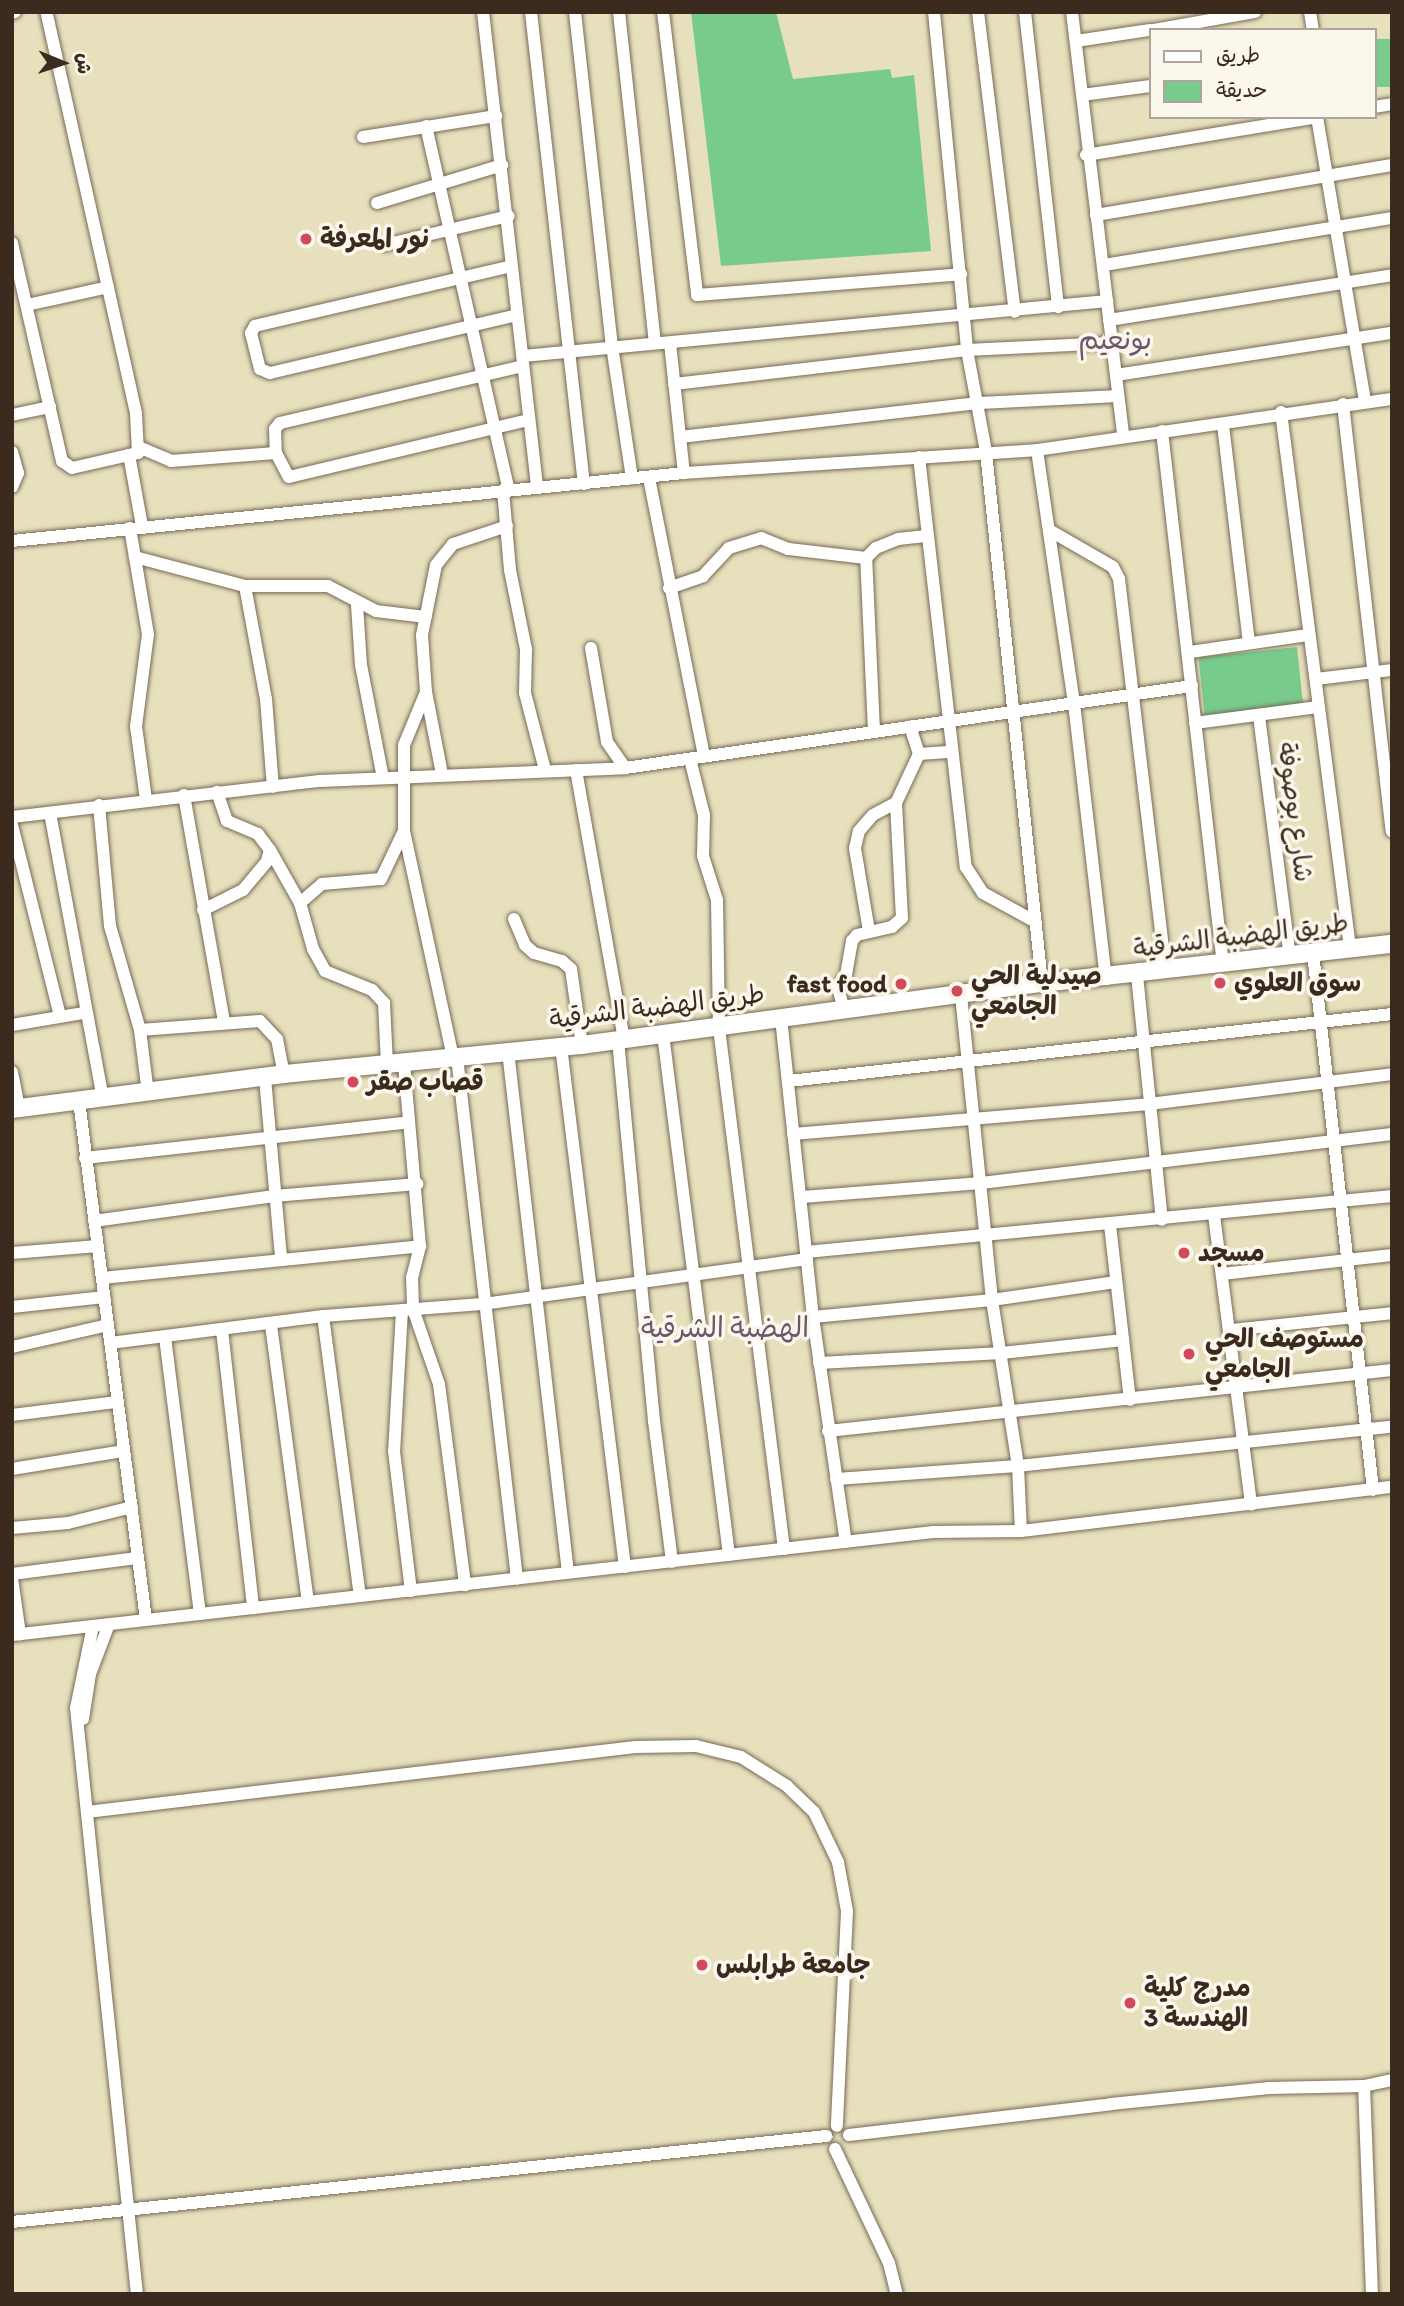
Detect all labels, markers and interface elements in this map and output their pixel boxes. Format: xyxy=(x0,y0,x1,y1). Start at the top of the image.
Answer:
north arrow xyxy=(28,28,98,98)
legend xyxy=(1148,28,1376,119)
text: طريق xyxy=(1216,42,1260,67)
text: ش xyxy=(73,53,96,75)
text: حديقة xyxy=(1216,77,1267,102)
place label: نور المعرفة xyxy=(320,223,429,255)
marker: نور المعرفة xyxy=(298,231,314,247)
district label: بونعيم xyxy=(1078,322,1152,356)
street label: شارع بوصوفة xyxy=(1271,740,1319,884)
street label: طريق الهضبة الشرقية xyxy=(1132,907,1350,965)
place label: صيدلية الحي الجامعي xyxy=(971,960,1102,1021)
place label: سوق العلوي xyxy=(1234,967,1361,999)
place label: fast food xyxy=(787,968,887,1000)
marker: سوق العلوي xyxy=(1212,975,1228,991)
marker: fast food xyxy=(893,976,909,992)
street label: طريق الهضبة الشرقية xyxy=(548,978,766,1036)
marker: صيدلية الحي الجامعي xyxy=(949,983,965,999)
place label: قصاب صقر xyxy=(367,1066,484,1098)
marker: قصاب صقر xyxy=(345,1074,361,1090)
place label: مسجد xyxy=(1198,1237,1265,1269)
marker: مسجد xyxy=(1176,1245,1192,1261)
district label: الهضبة الشرقية xyxy=(641,1310,809,1344)
place label: مستوصف الحي الجامعي xyxy=(1205,1323,1364,1384)
marker: مستوصف الحي الجامعي xyxy=(1179,1344,1199,1364)
place label: جامعة طرابلس xyxy=(716,1949,871,1981)
marker: جامعة طرابلس xyxy=(694,1957,710,1973)
place label: مدرج كلية الهندسة 3 xyxy=(1144,1972,1251,2034)
marker: مدرج كلية الهندسة 3 xyxy=(1122,1995,1138,2011)

